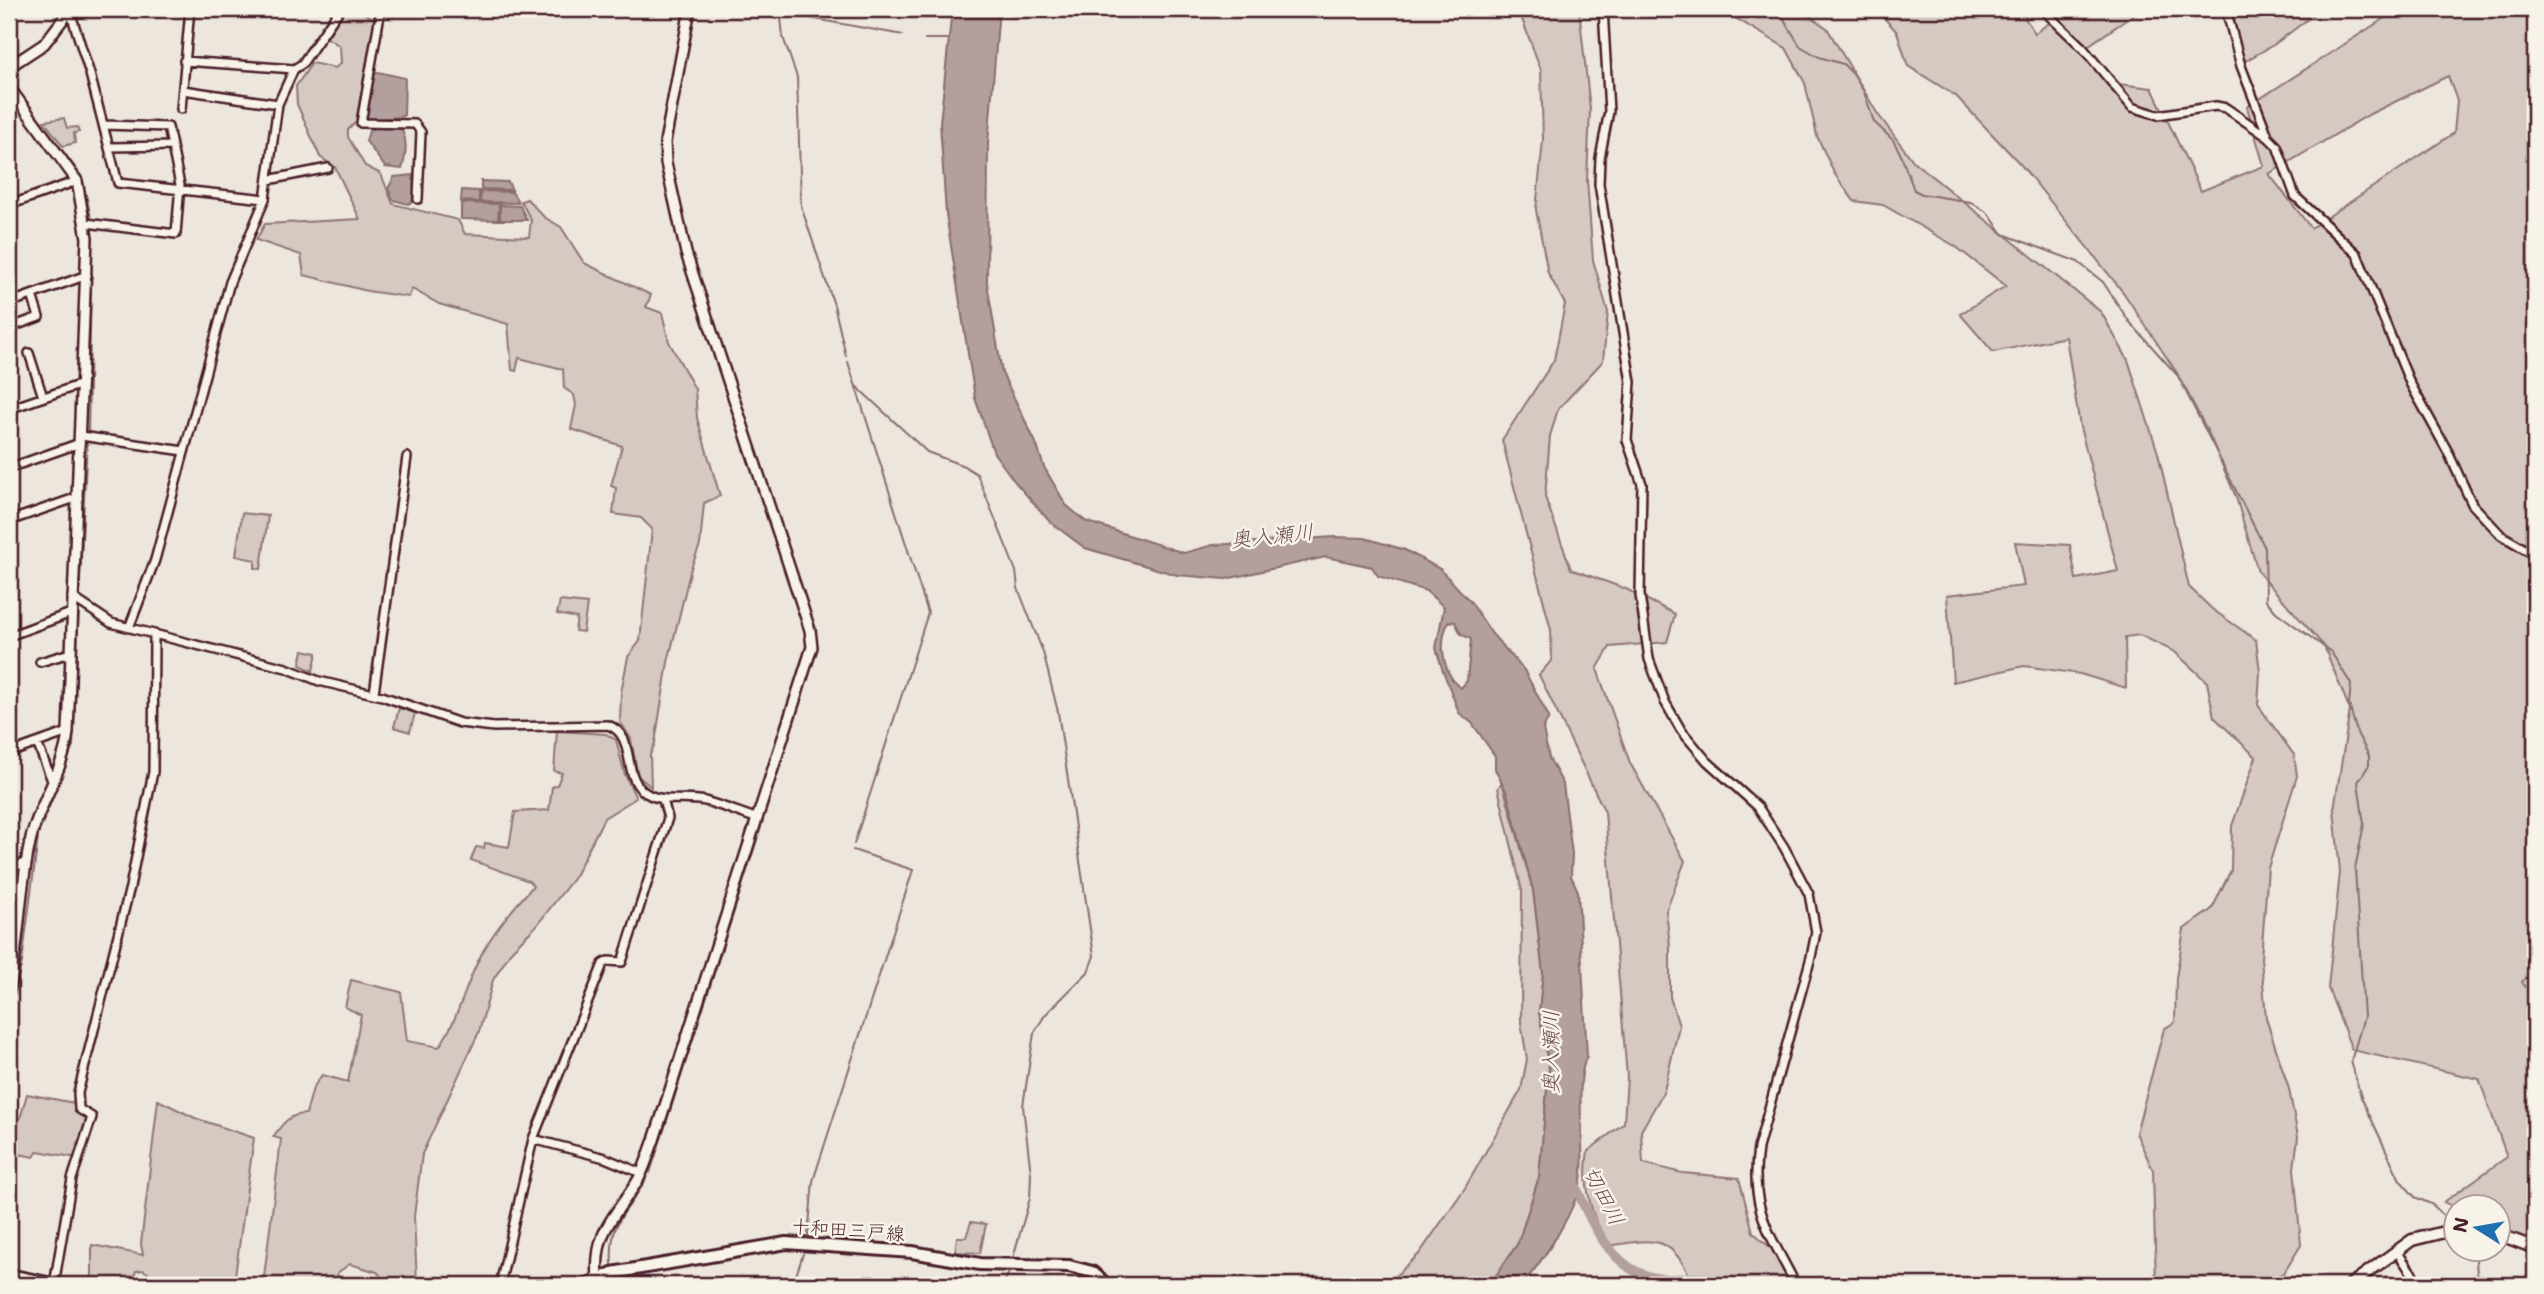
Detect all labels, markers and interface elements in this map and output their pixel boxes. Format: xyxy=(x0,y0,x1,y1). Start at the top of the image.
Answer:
water label: 奥入瀬川 xyxy=(1229,518,1315,554)
water label: 奥入瀬川 xyxy=(1537,1010,1565,1094)
water label: 切田川 xyxy=(1577,1162,1631,1230)
north arrow xyxy=(2442,1192,2512,1262)
street label: 十和田三戸線 xyxy=(790,1214,906,1246)
text: N xyxy=(2447,1215,2475,1235)

